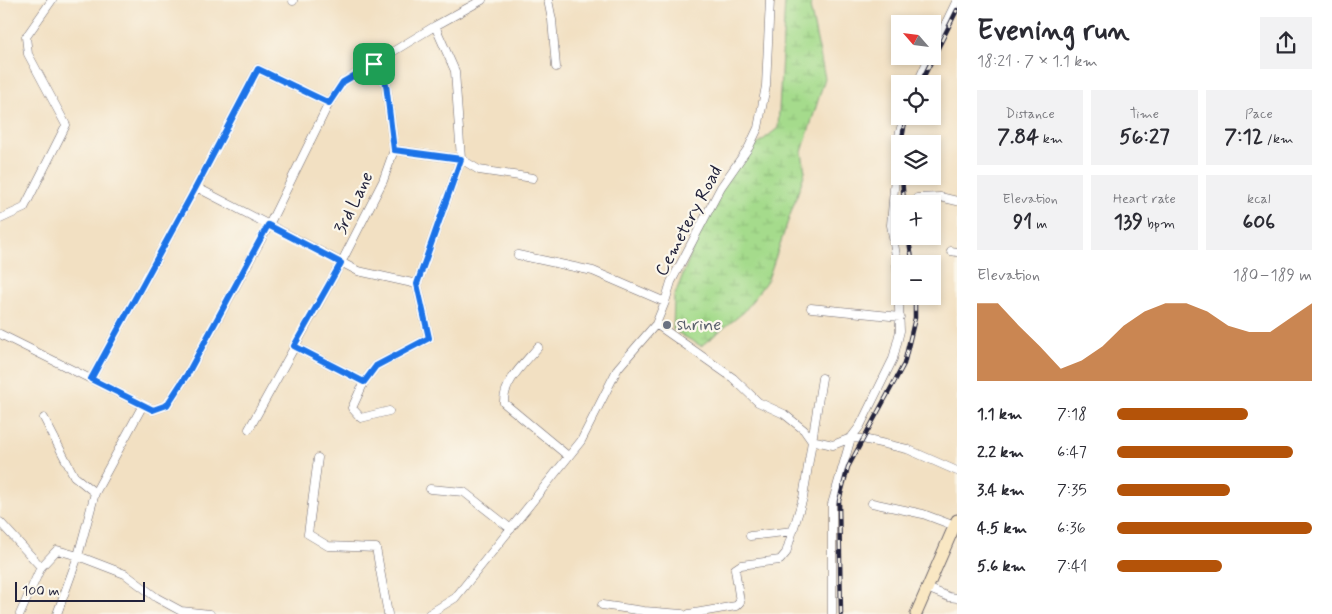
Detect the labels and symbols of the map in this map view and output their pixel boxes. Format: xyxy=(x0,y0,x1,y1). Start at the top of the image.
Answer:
north arrow xyxy=(891,15,941,65)
pin xyxy=(353,43,395,85)
street label: Cemetery Road xyxy=(650,161,728,281)
street label: 3rd Lane xyxy=(329,168,379,238)
place label: shrine xyxy=(677,313,721,337)
marker: shrine xyxy=(661,319,673,331)
scale bar xyxy=(15,579,145,602)

